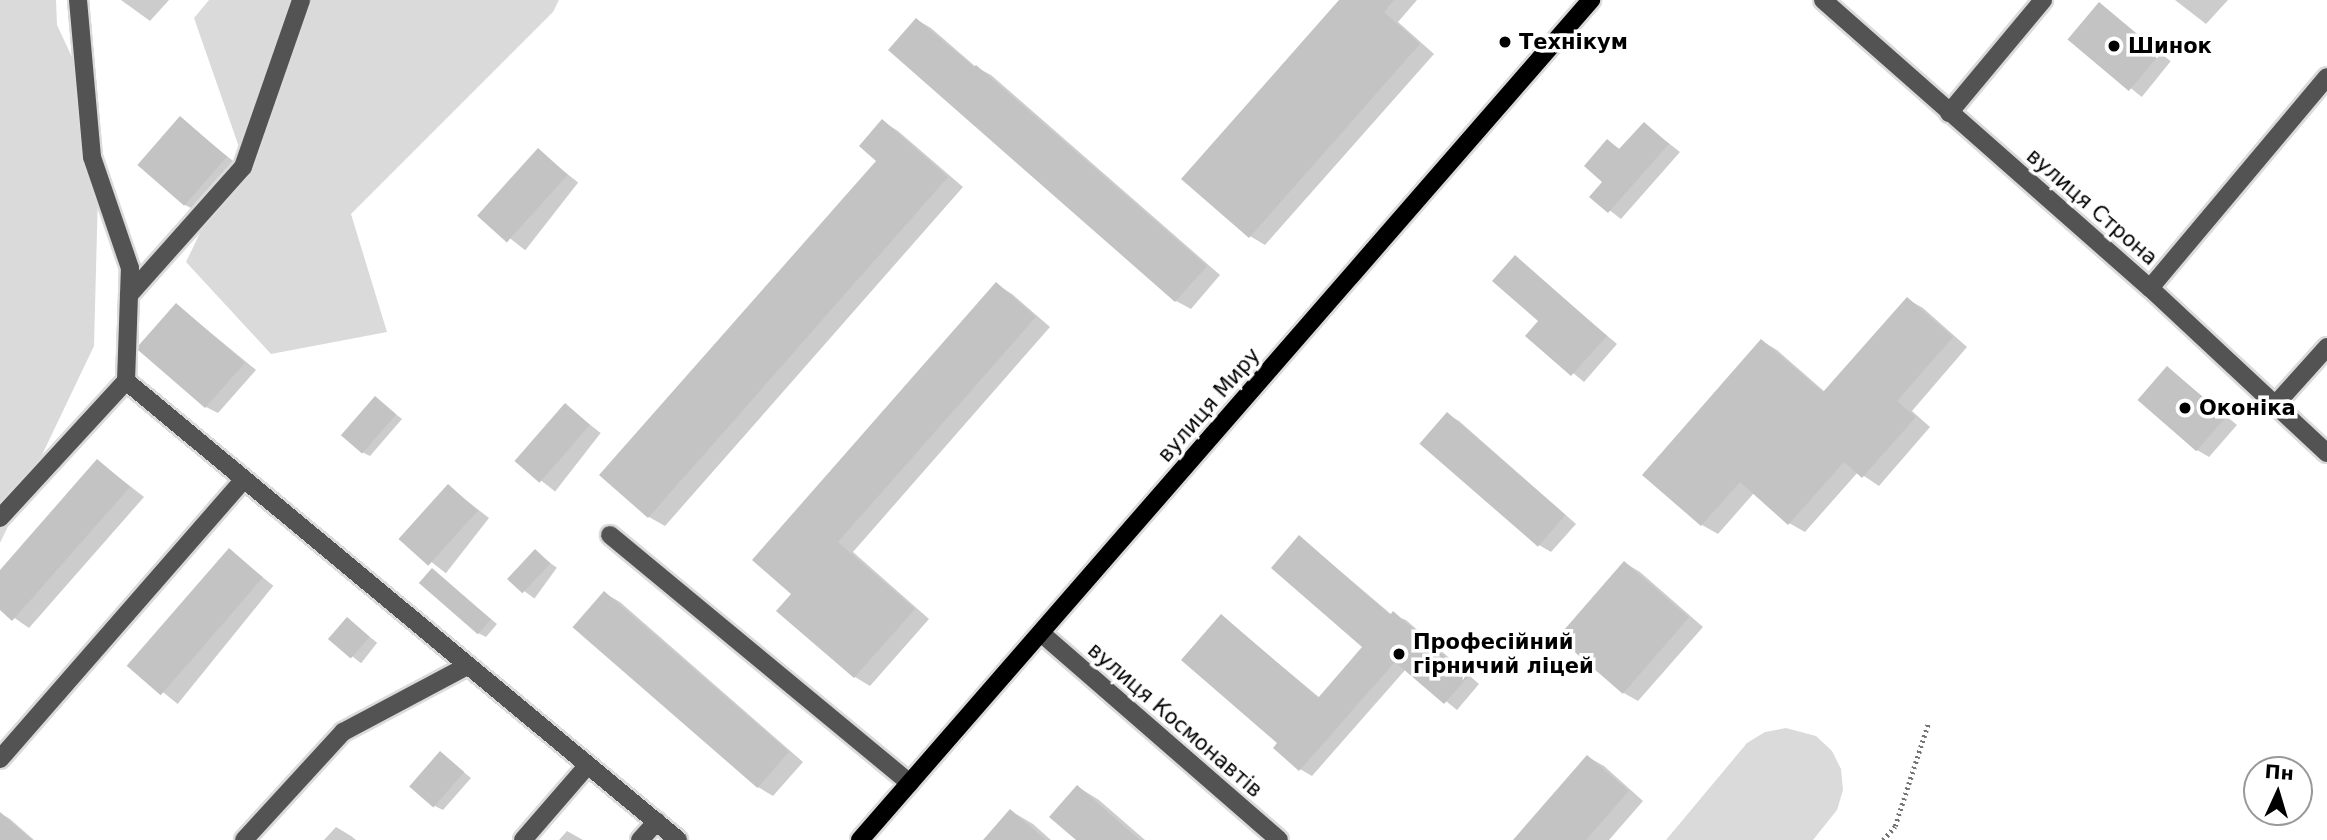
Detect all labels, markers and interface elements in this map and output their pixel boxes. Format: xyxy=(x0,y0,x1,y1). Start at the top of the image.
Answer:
place label: Технікум xyxy=(1519,29,1628,55)
place label: Шинок xyxy=(2128,33,2212,59)
marker: Технікум xyxy=(1497,34,1513,50)
marker: Шинок xyxy=(2106,38,2122,54)
street label: вулиця Строна xyxy=(2021,143,2163,271)
street label: вулиця Миру xyxy=(1153,343,1265,467)
place label: Оконіка xyxy=(2199,395,2296,421)
marker: Оконіка xyxy=(2177,400,2193,416)
place label: Професійний гірничий ліцей xyxy=(1413,629,1594,679)
street label: вулиця Космонавтів xyxy=(1083,637,1267,803)
marker: Професійний гірничий ліцей xyxy=(1391,646,1407,662)
north arrow xyxy=(2243,756,2313,826)
text: Пн xyxy=(2264,760,2295,784)

